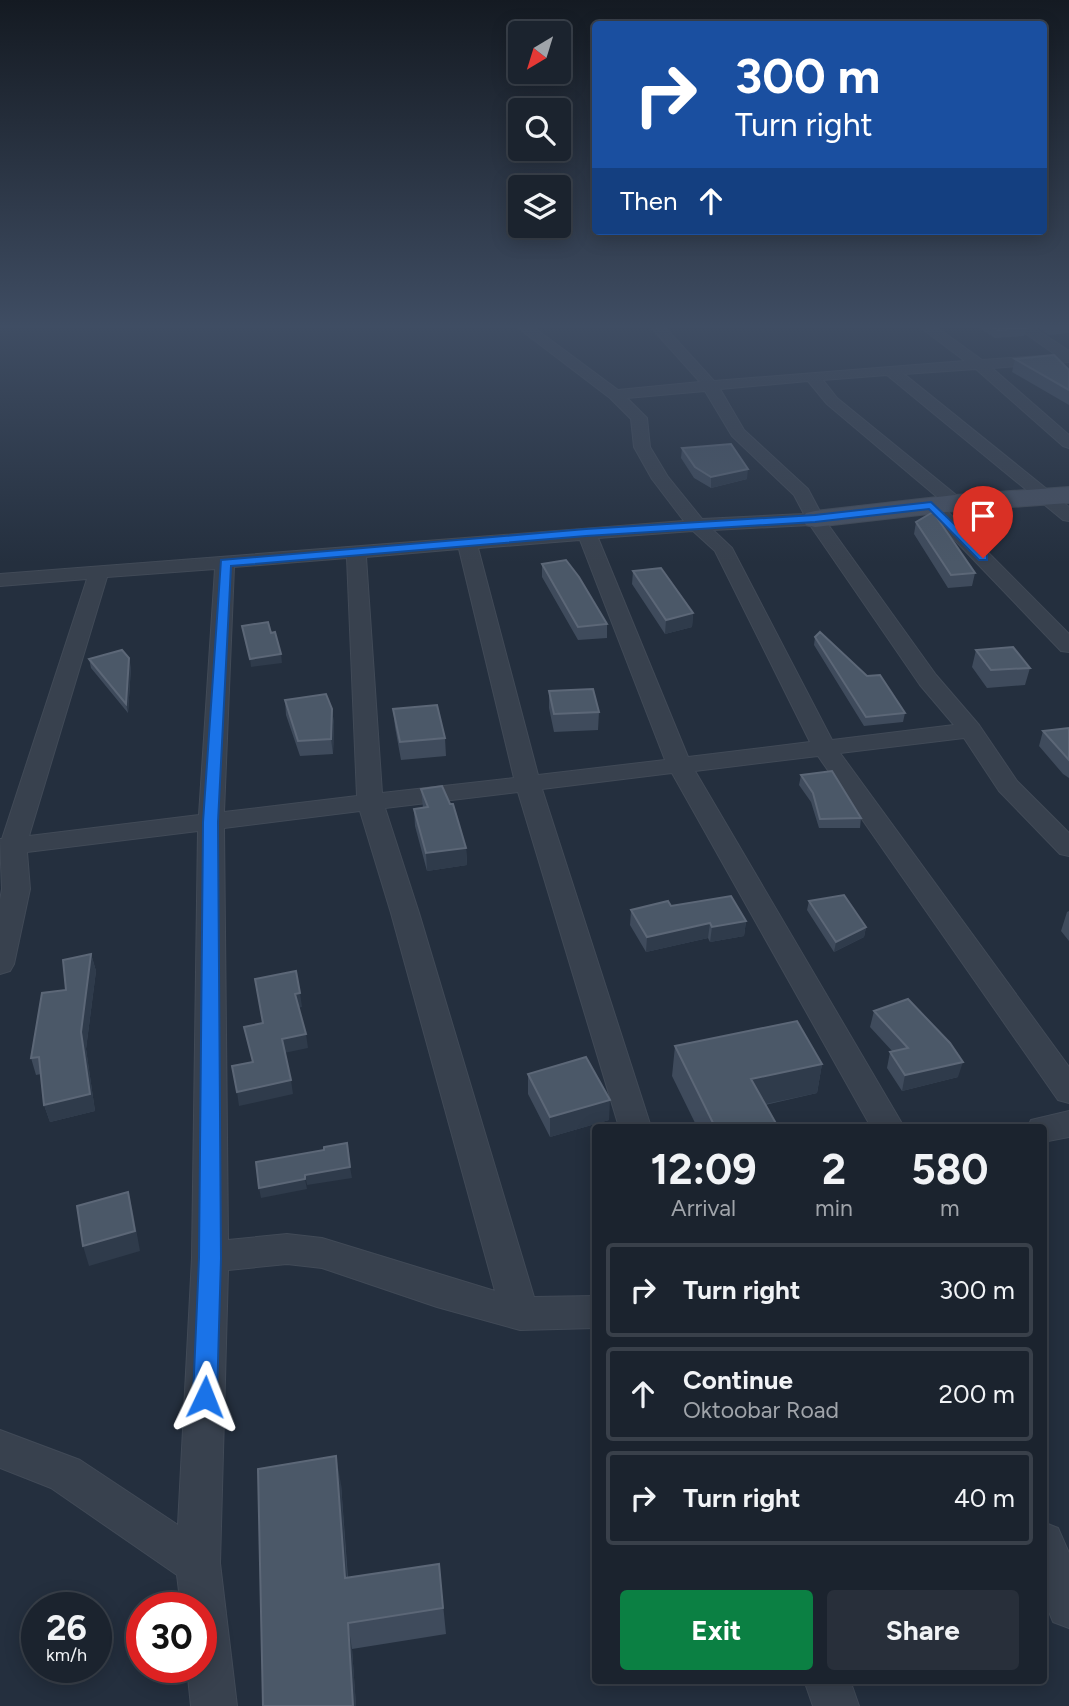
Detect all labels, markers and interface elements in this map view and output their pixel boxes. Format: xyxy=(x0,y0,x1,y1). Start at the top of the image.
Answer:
north arrow xyxy=(508,21,570,84)
map controls xyxy=(508,21,571,238)
text: 300 m xyxy=(735,46,880,105)
icon: right xyxy=(620,49,711,140)
button: search xyxy=(508,98,571,161)
text: Turn right xyxy=(735,106,873,144)
button: layers xyxy=(508,175,571,238)
icon: ahead xyxy=(692,182,730,220)
text: Then xyxy=(620,185,678,217)
pin xyxy=(953,486,1013,558)
icon: arrive xyxy=(964,497,1002,535)
text: 12:09 xyxy=(650,1144,757,1195)
text: 2 xyxy=(822,1144,846,1195)
text: 580 xyxy=(911,1144,989,1195)
text: Arrival xyxy=(671,1194,736,1222)
text: min xyxy=(815,1194,853,1222)
text: m xyxy=(940,1194,960,1222)
icon: right xyxy=(624,1271,662,1309)
text: Turn right xyxy=(683,1274,800,1306)
text: 300 m xyxy=(939,1274,1015,1306)
position arrow xyxy=(168,1360,242,1434)
text: Continue xyxy=(683,1364,793,1396)
icon: ahead xyxy=(624,1375,662,1413)
text: 200 m xyxy=(939,1378,1015,1410)
text: Oktoobar Road xyxy=(683,1396,839,1424)
icon: right xyxy=(624,1479,662,1517)
text: Turn right xyxy=(683,1482,800,1514)
text: 40 m xyxy=(954,1482,1015,1514)
button: Exit xyxy=(620,1590,813,1670)
button: Share xyxy=(827,1590,1019,1670)
speed limit sign: 30 xyxy=(126,1592,217,1683)
text: 26 xyxy=(46,1607,87,1649)
text: km/h xyxy=(46,1644,87,1666)

